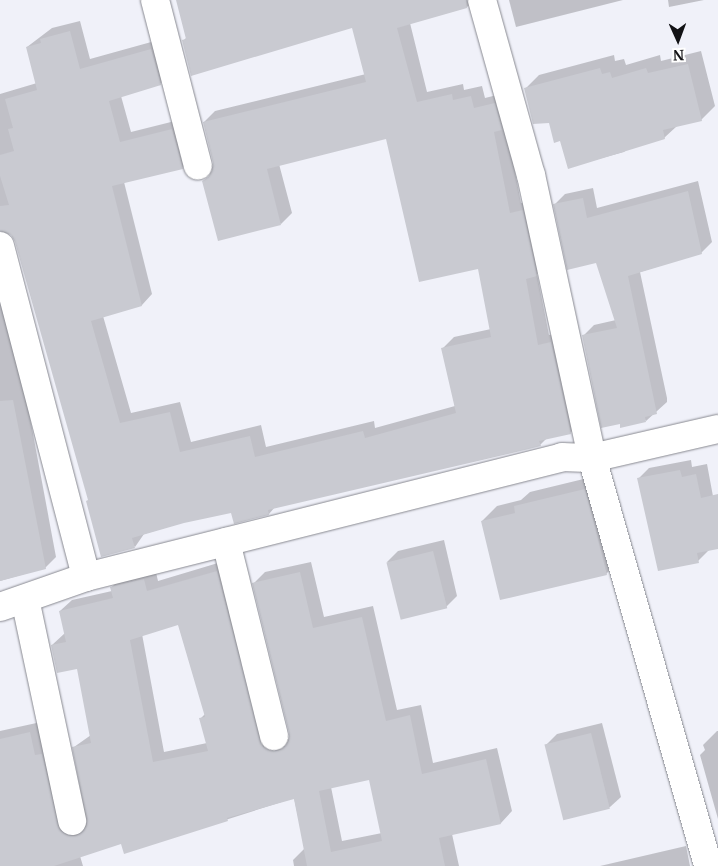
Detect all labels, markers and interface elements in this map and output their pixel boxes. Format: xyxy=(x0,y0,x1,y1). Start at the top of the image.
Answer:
north arrow xyxy=(653,15,703,65)
text: N xyxy=(673,46,684,64)

